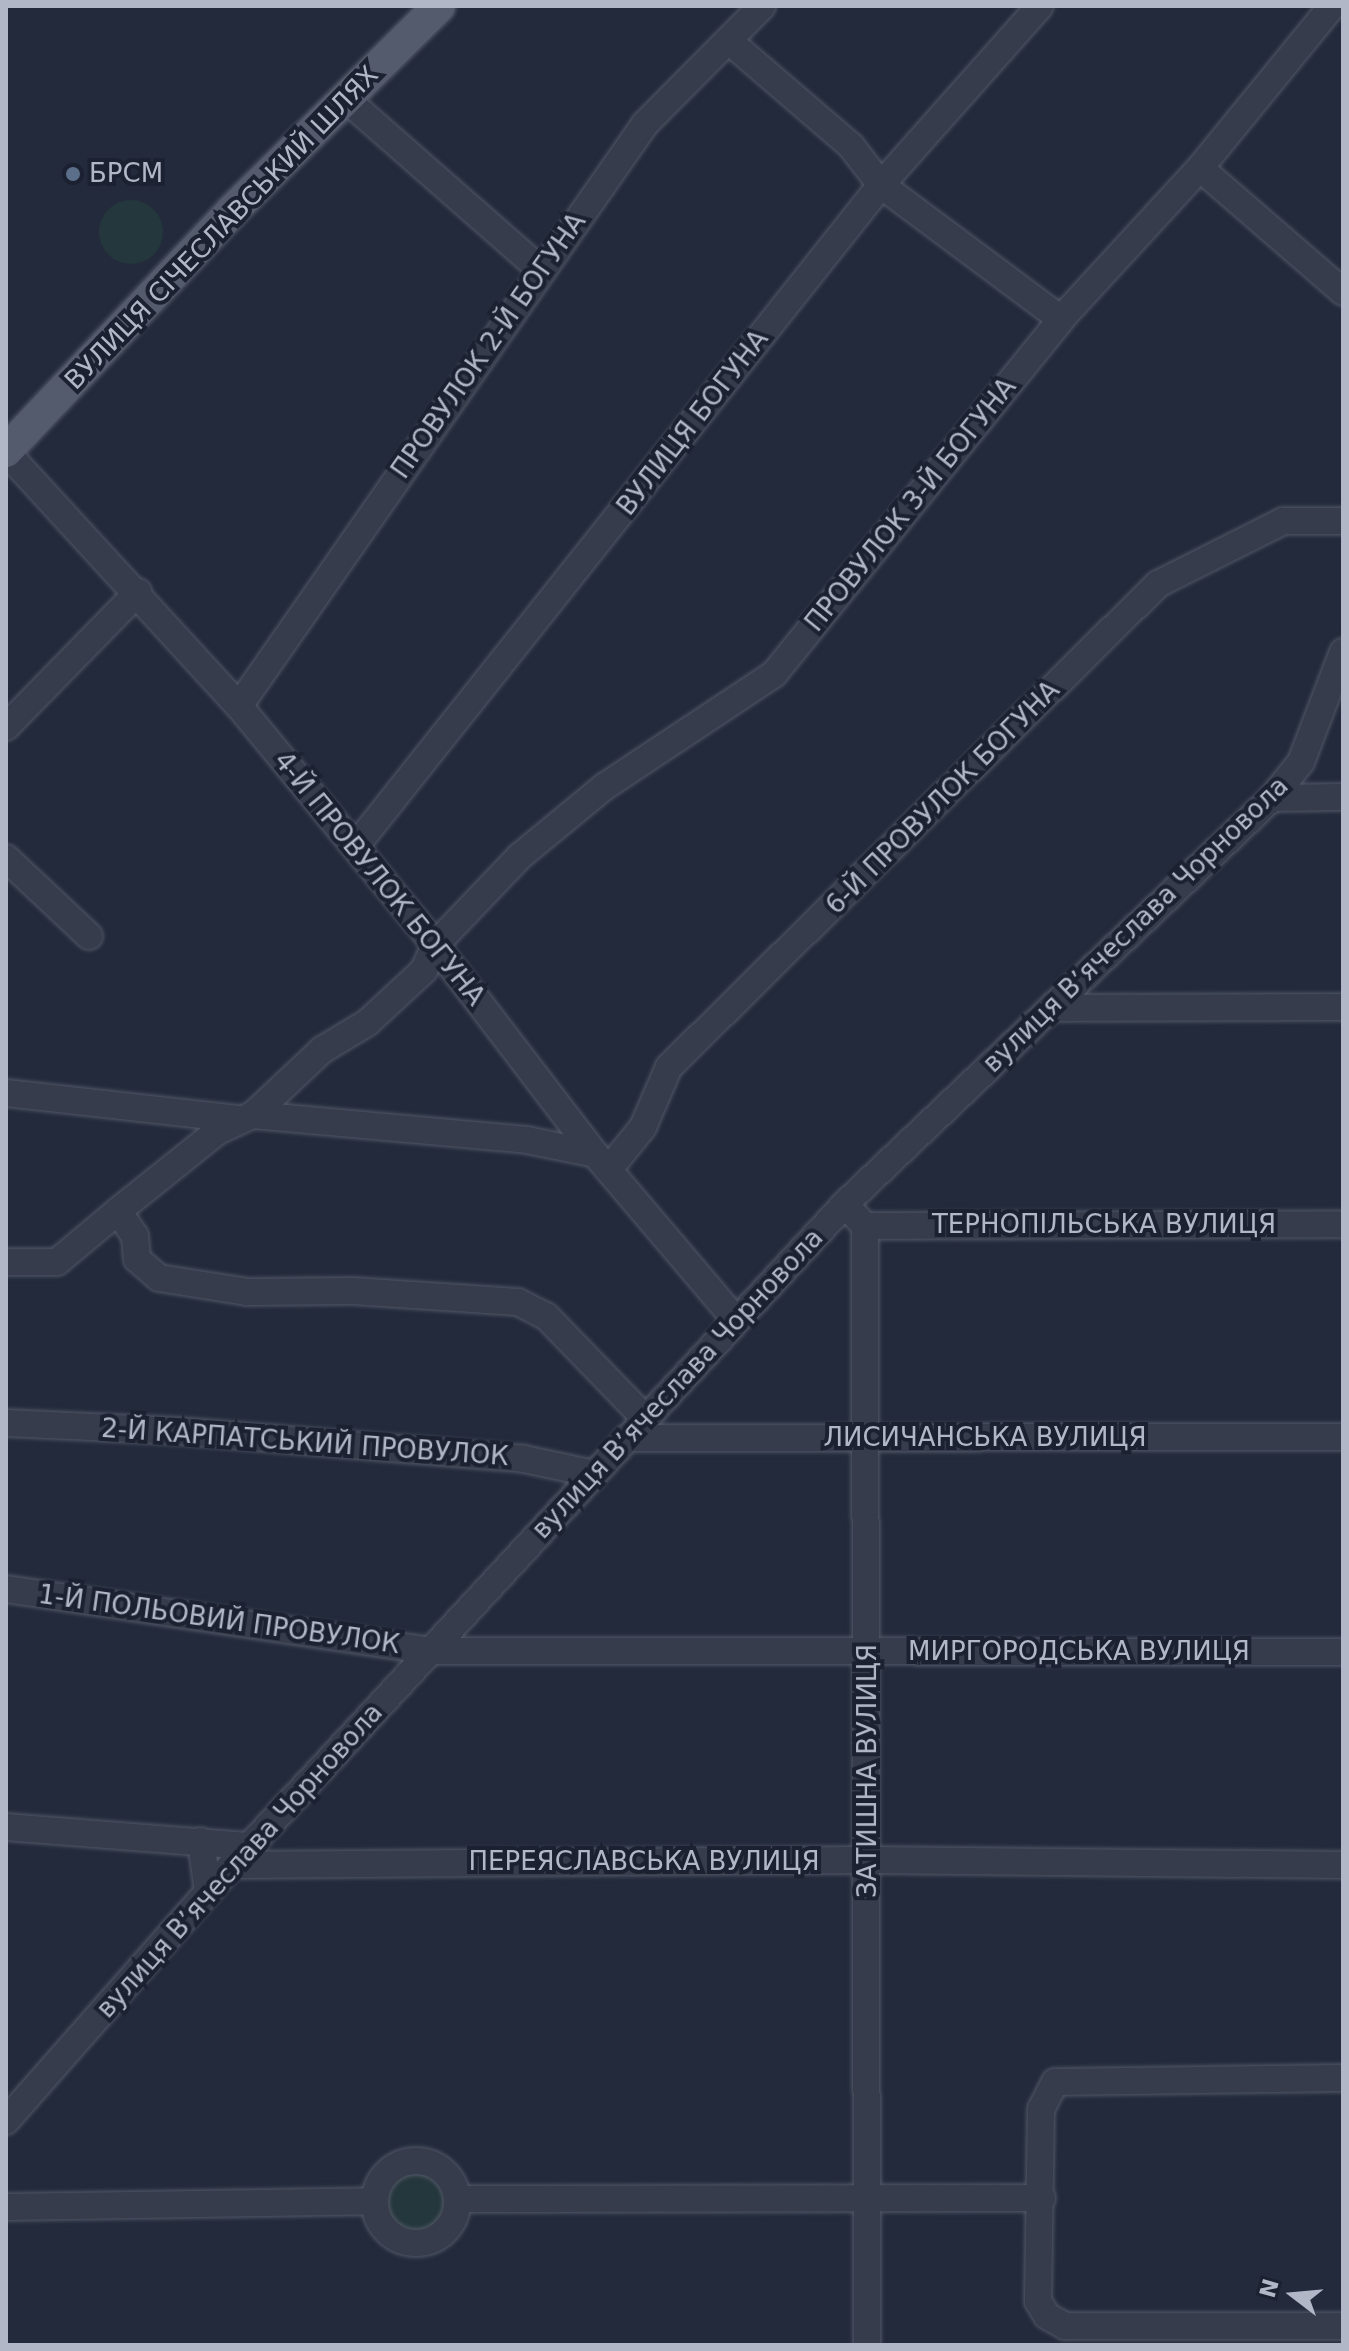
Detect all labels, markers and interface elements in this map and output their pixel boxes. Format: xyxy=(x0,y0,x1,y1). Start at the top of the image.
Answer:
street label: ВУЛИЦЯ СІЧЕСЛАВСЬКИЙ ШЛЯХ xyxy=(59,60,385,396)
place label: БРСМ xyxy=(89,158,163,190)
marker: БРСМ xyxy=(64,165,82,183)
street label: ПРОВУЛОК 2-Й БОГУНА xyxy=(385,207,593,485)
street label: ВУЛИЦЯ БОГУНА xyxy=(611,324,775,522)
street label: ПРОВУЛОК 3-Й БОГУНА xyxy=(799,372,1023,638)
street label: 6-Й ПРОВУЛОК БОГУНА xyxy=(820,675,1066,921)
street label: 4-Й ПРОВУЛОК БОГУНА xyxy=(267,746,491,1012)
street label: вулиця Вʼячеслава Чорновола xyxy=(977,771,1295,1079)
street label: ТЕРНОПІЛЬСЬКА ВУЛИЦЯ xyxy=(932,1209,1276,1241)
street label: вулиця Вʼячеслава Чорновола xyxy=(526,1223,830,1545)
street label: 2-Й КАРПАТСЬКИЙ ПРОВУЛОК xyxy=(100,1413,510,1473)
street label: ЛИСИЧАНСЬКА ВУЛИЦЯ xyxy=(823,1422,1147,1454)
street label: 1-Й ПОЛЬОВИЙ ПРОВУЛОК xyxy=(36,1579,402,1661)
street label: МИРГОРОДСЬКА ВУЛИЦЯ xyxy=(908,1636,1250,1668)
street label: ЗАТИШНА ВУЛИЦЯ xyxy=(852,1644,884,1898)
street label: вулиця Вʼячеслава Чорновола xyxy=(90,1697,390,2025)
street label: ПЕРЕЯСЛАВСЬКА ВУЛИЦЯ xyxy=(469,1846,819,1878)
north arrow xyxy=(1253,2255,1333,2335)
text: N xyxy=(1255,2276,1284,2301)

